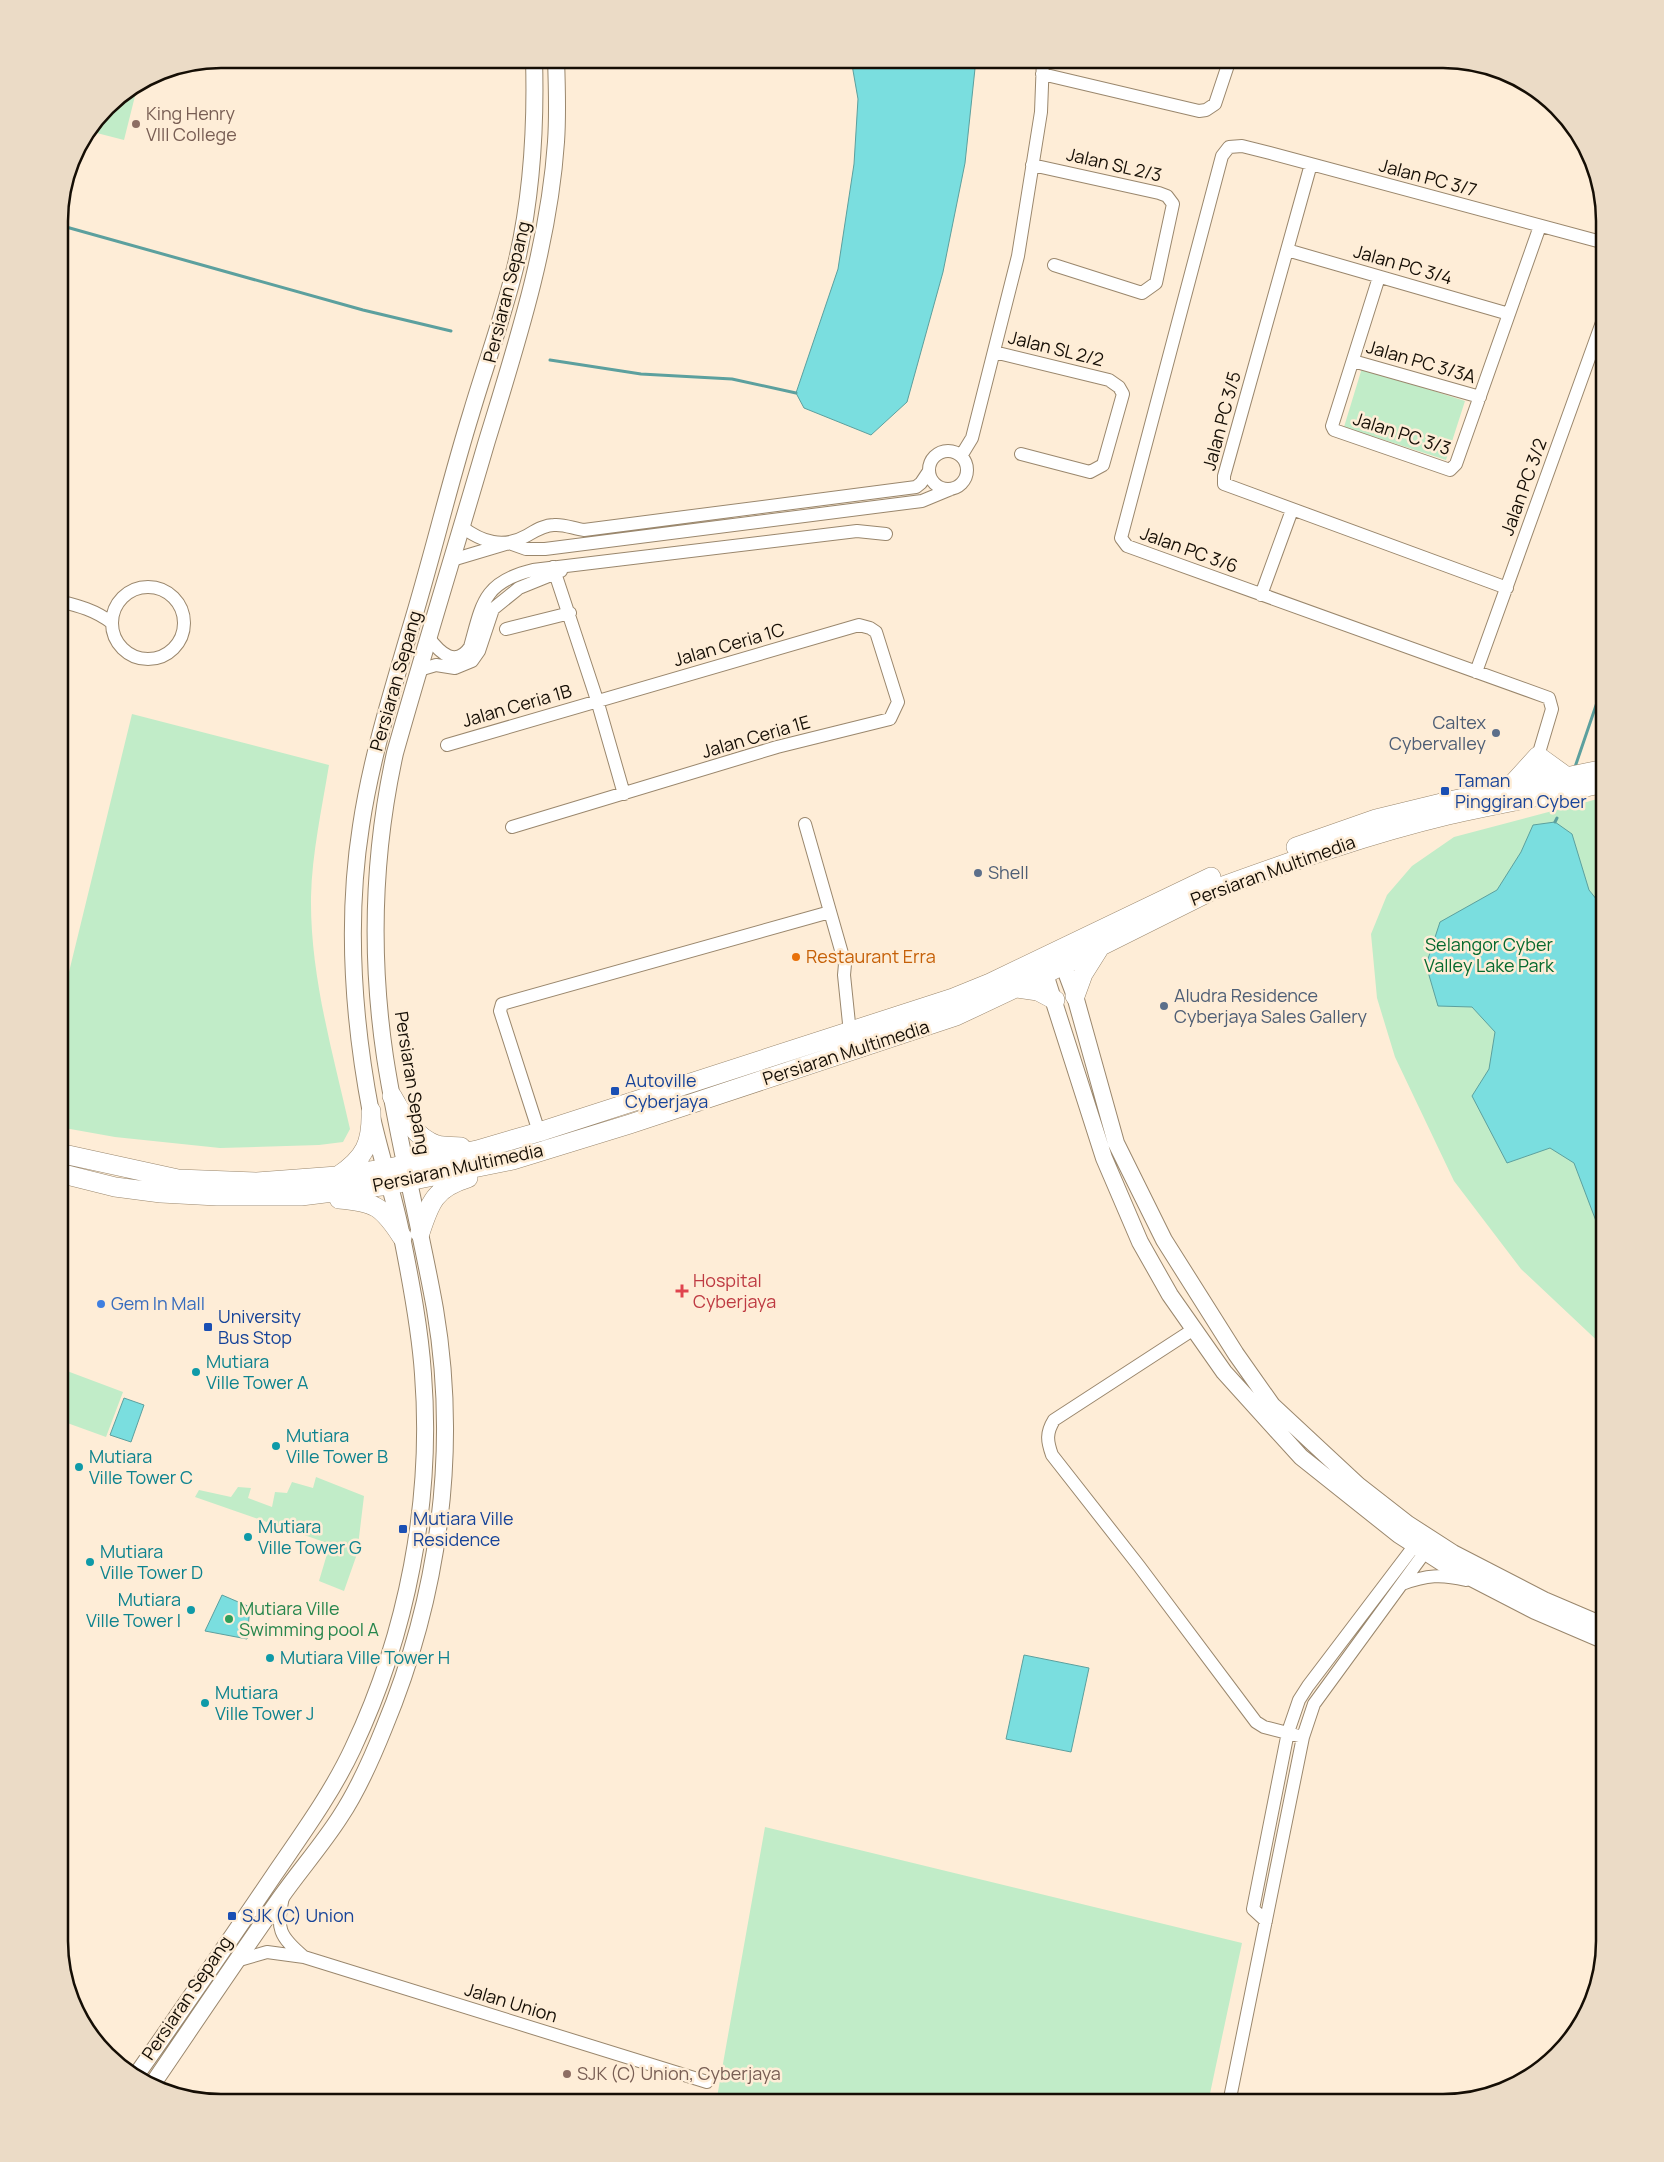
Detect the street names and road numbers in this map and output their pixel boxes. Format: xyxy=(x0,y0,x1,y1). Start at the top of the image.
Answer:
street label: Jalan SL 2/3 xyxy=(1064,141,1164,187)
street label: Jalan PC 3/7 xyxy=(1377,152,1480,202)
street label: Persiaran Sepang xyxy=(477,219,535,365)
street label: Jalan PC 3/4 xyxy=(1351,238,1455,290)
street label: Jalan SL 2/2 xyxy=(1006,325,1106,371)
street label: Jalan PC 3/3A xyxy=(1364,334,1479,388)
street label: Jalan PC 3/5 xyxy=(1196,369,1246,473)
street label: Jalan PC 3/3 xyxy=(1351,406,1454,460)
street label: Jalan PC 3/2 xyxy=(1494,435,1552,538)
street label: Jalan PC 3/6 xyxy=(1137,520,1242,578)
street label: Persiaran Sepang xyxy=(364,608,427,754)
street label: Jalan Ceria 1C xyxy=(670,617,787,671)
street label: Jalan Ceria 1B xyxy=(459,678,574,732)
street label: Jalan Ceria 1E xyxy=(699,709,813,763)
street label: Persiaran Multimedia xyxy=(1187,829,1358,911)
street label: Persiaran Sepang xyxy=(390,1009,436,1156)
street label: Persiaran Multimedia xyxy=(759,1014,932,1090)
street label: Persiaran Multimedia xyxy=(370,1137,545,1197)
street label: Persiaran Sepang xyxy=(136,1931,237,2064)
street label: Jalan Union xyxy=(462,1977,561,2028)

